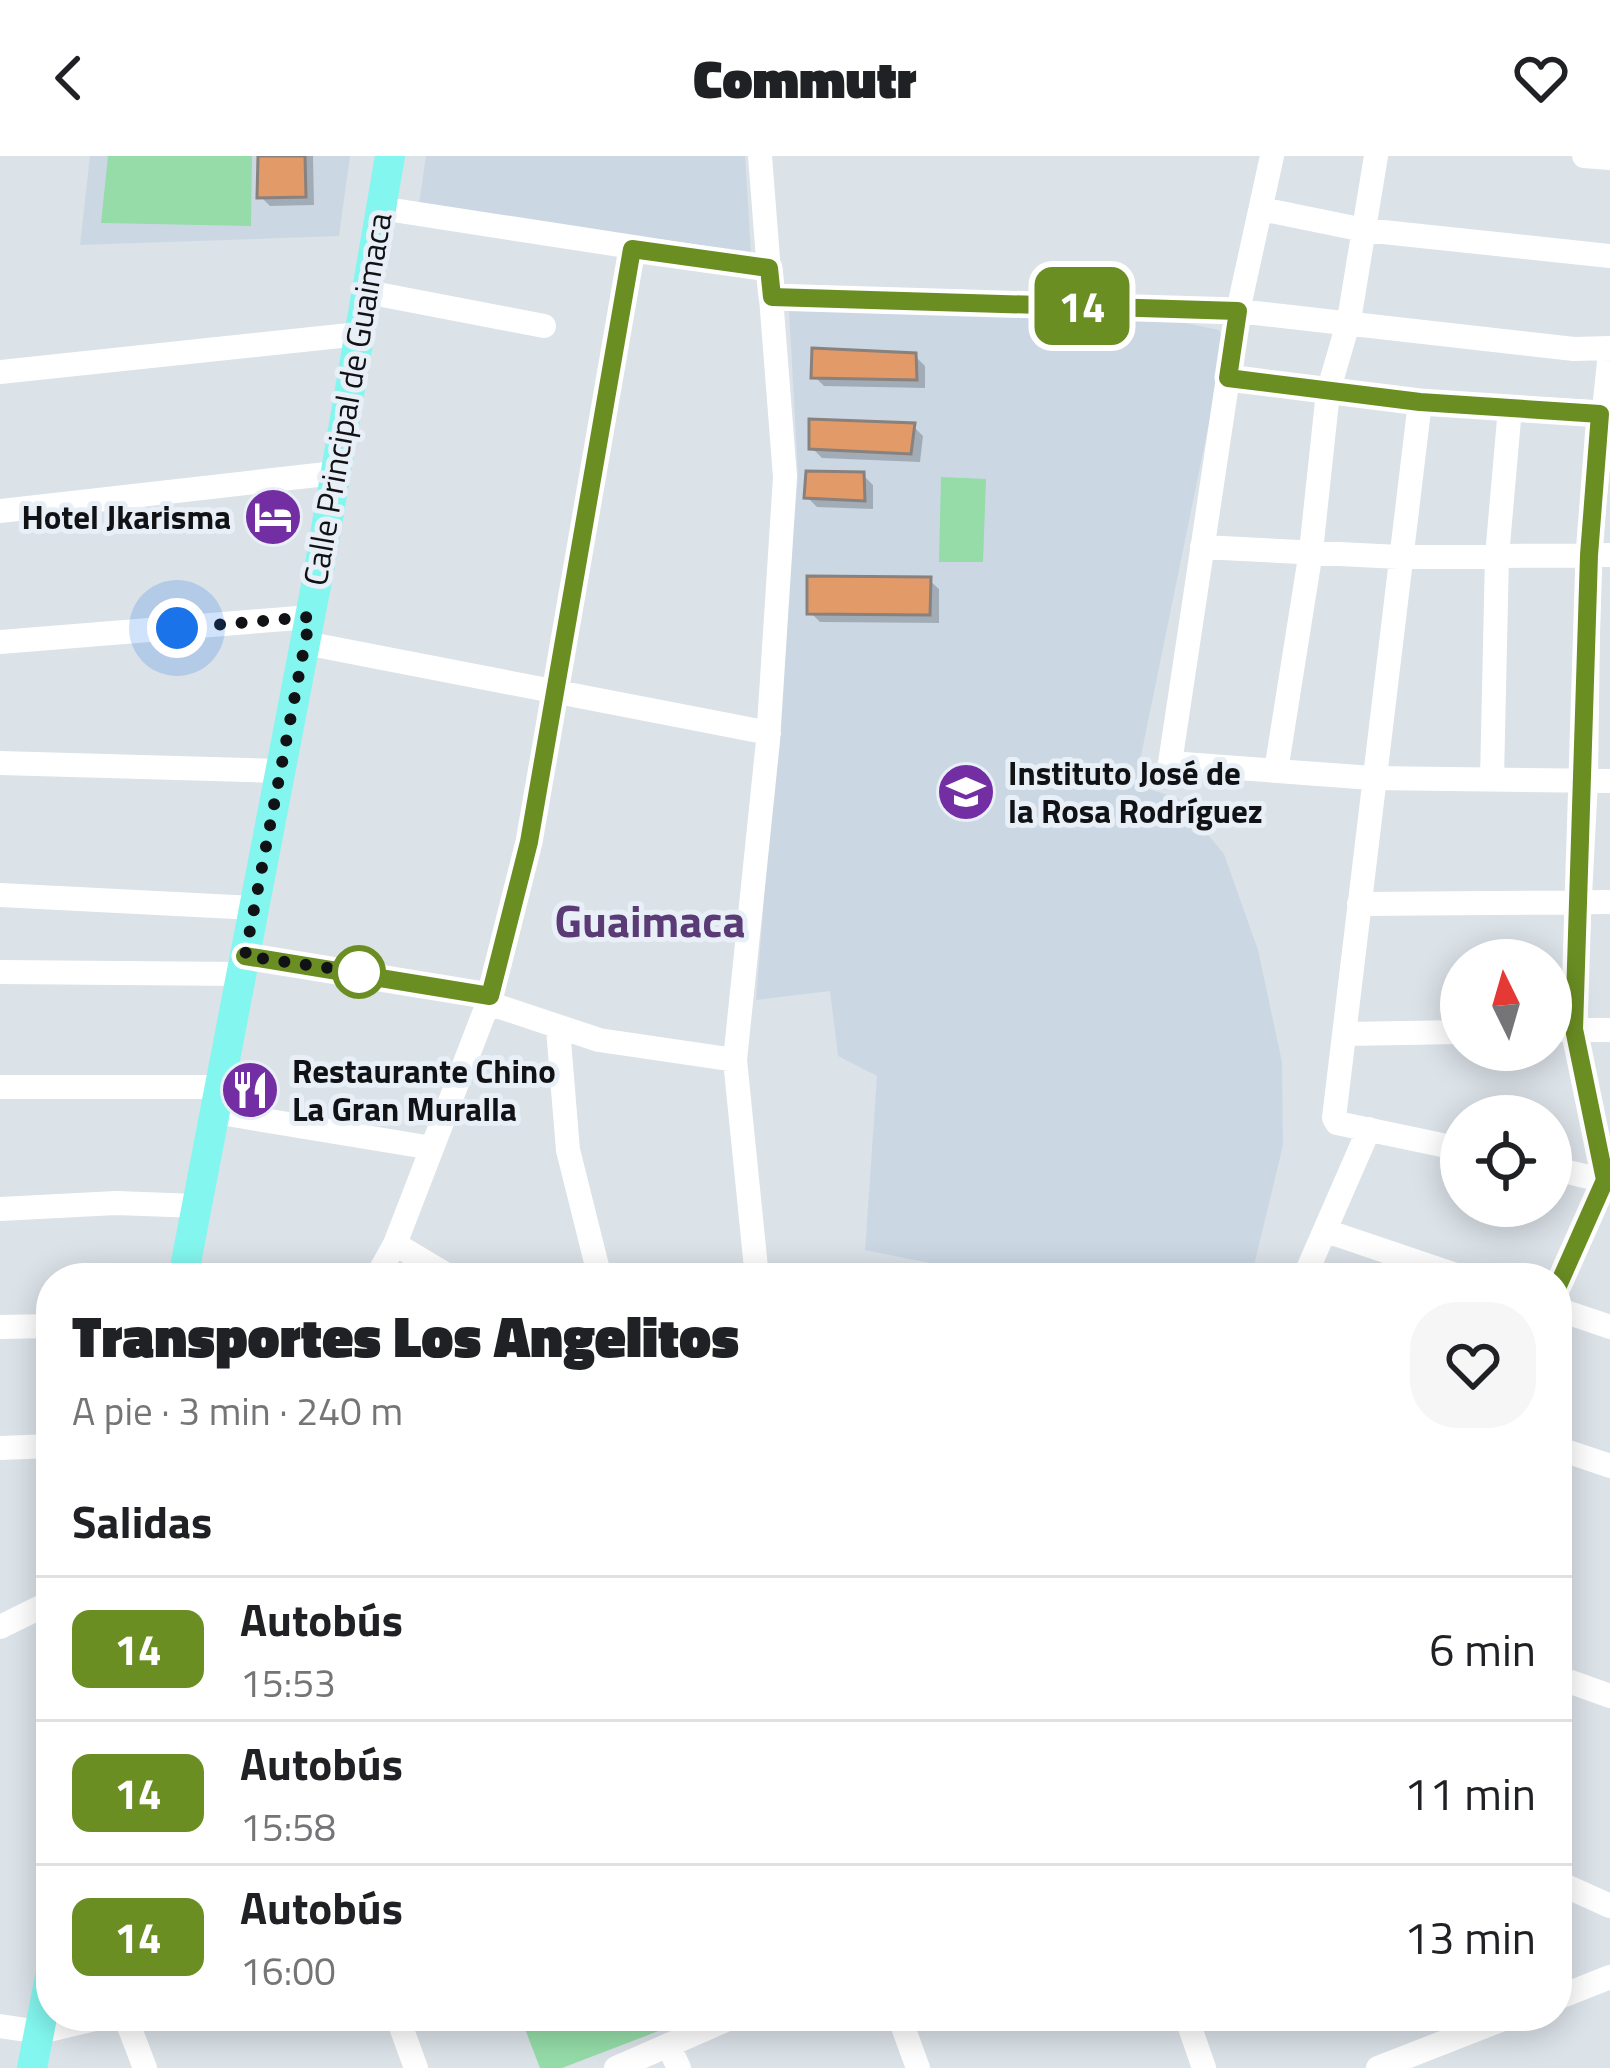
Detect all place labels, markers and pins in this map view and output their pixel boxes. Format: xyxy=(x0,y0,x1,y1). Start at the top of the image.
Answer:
hotel icon: Hotel Jkarisma xyxy=(242,486,304,548)
place label: Hotel Jkarisma xyxy=(22,492,231,542)
place label: Instituto José de la Rosa Rodríguez xyxy=(1008,748,1263,836)
school or university icon: Instituto José de la Rosa Rodríguez xyxy=(935,761,997,823)
unlabelled marker xyxy=(334,947,384,997)
place label: Restaurante Chino La Gran Muralla xyxy=(292,1046,556,1134)
restaurant icon: Restaurante Chino La Gran Muralla xyxy=(219,1059,281,1121)

